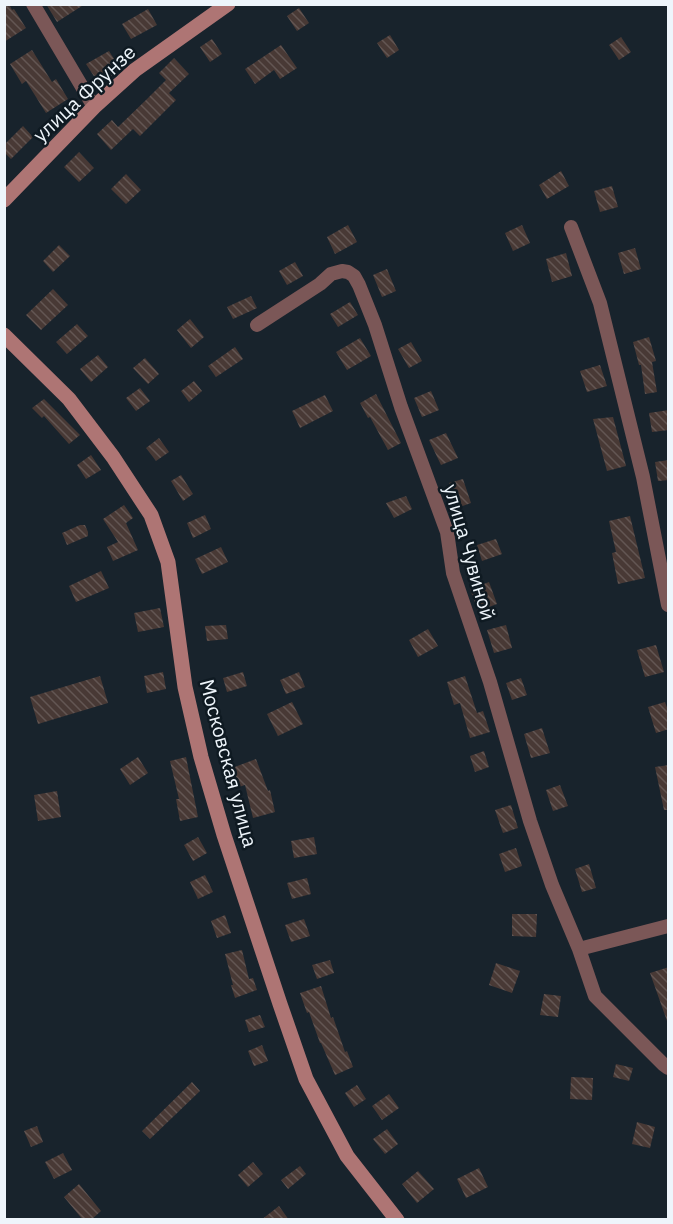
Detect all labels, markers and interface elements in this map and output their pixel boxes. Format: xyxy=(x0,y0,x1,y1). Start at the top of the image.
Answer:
street label: улица Фрунзе xyxy=(27,38,141,148)
street label: улица Чувиной xyxy=(438,481,502,623)
street label: Московская улица xyxy=(194,676,264,850)

